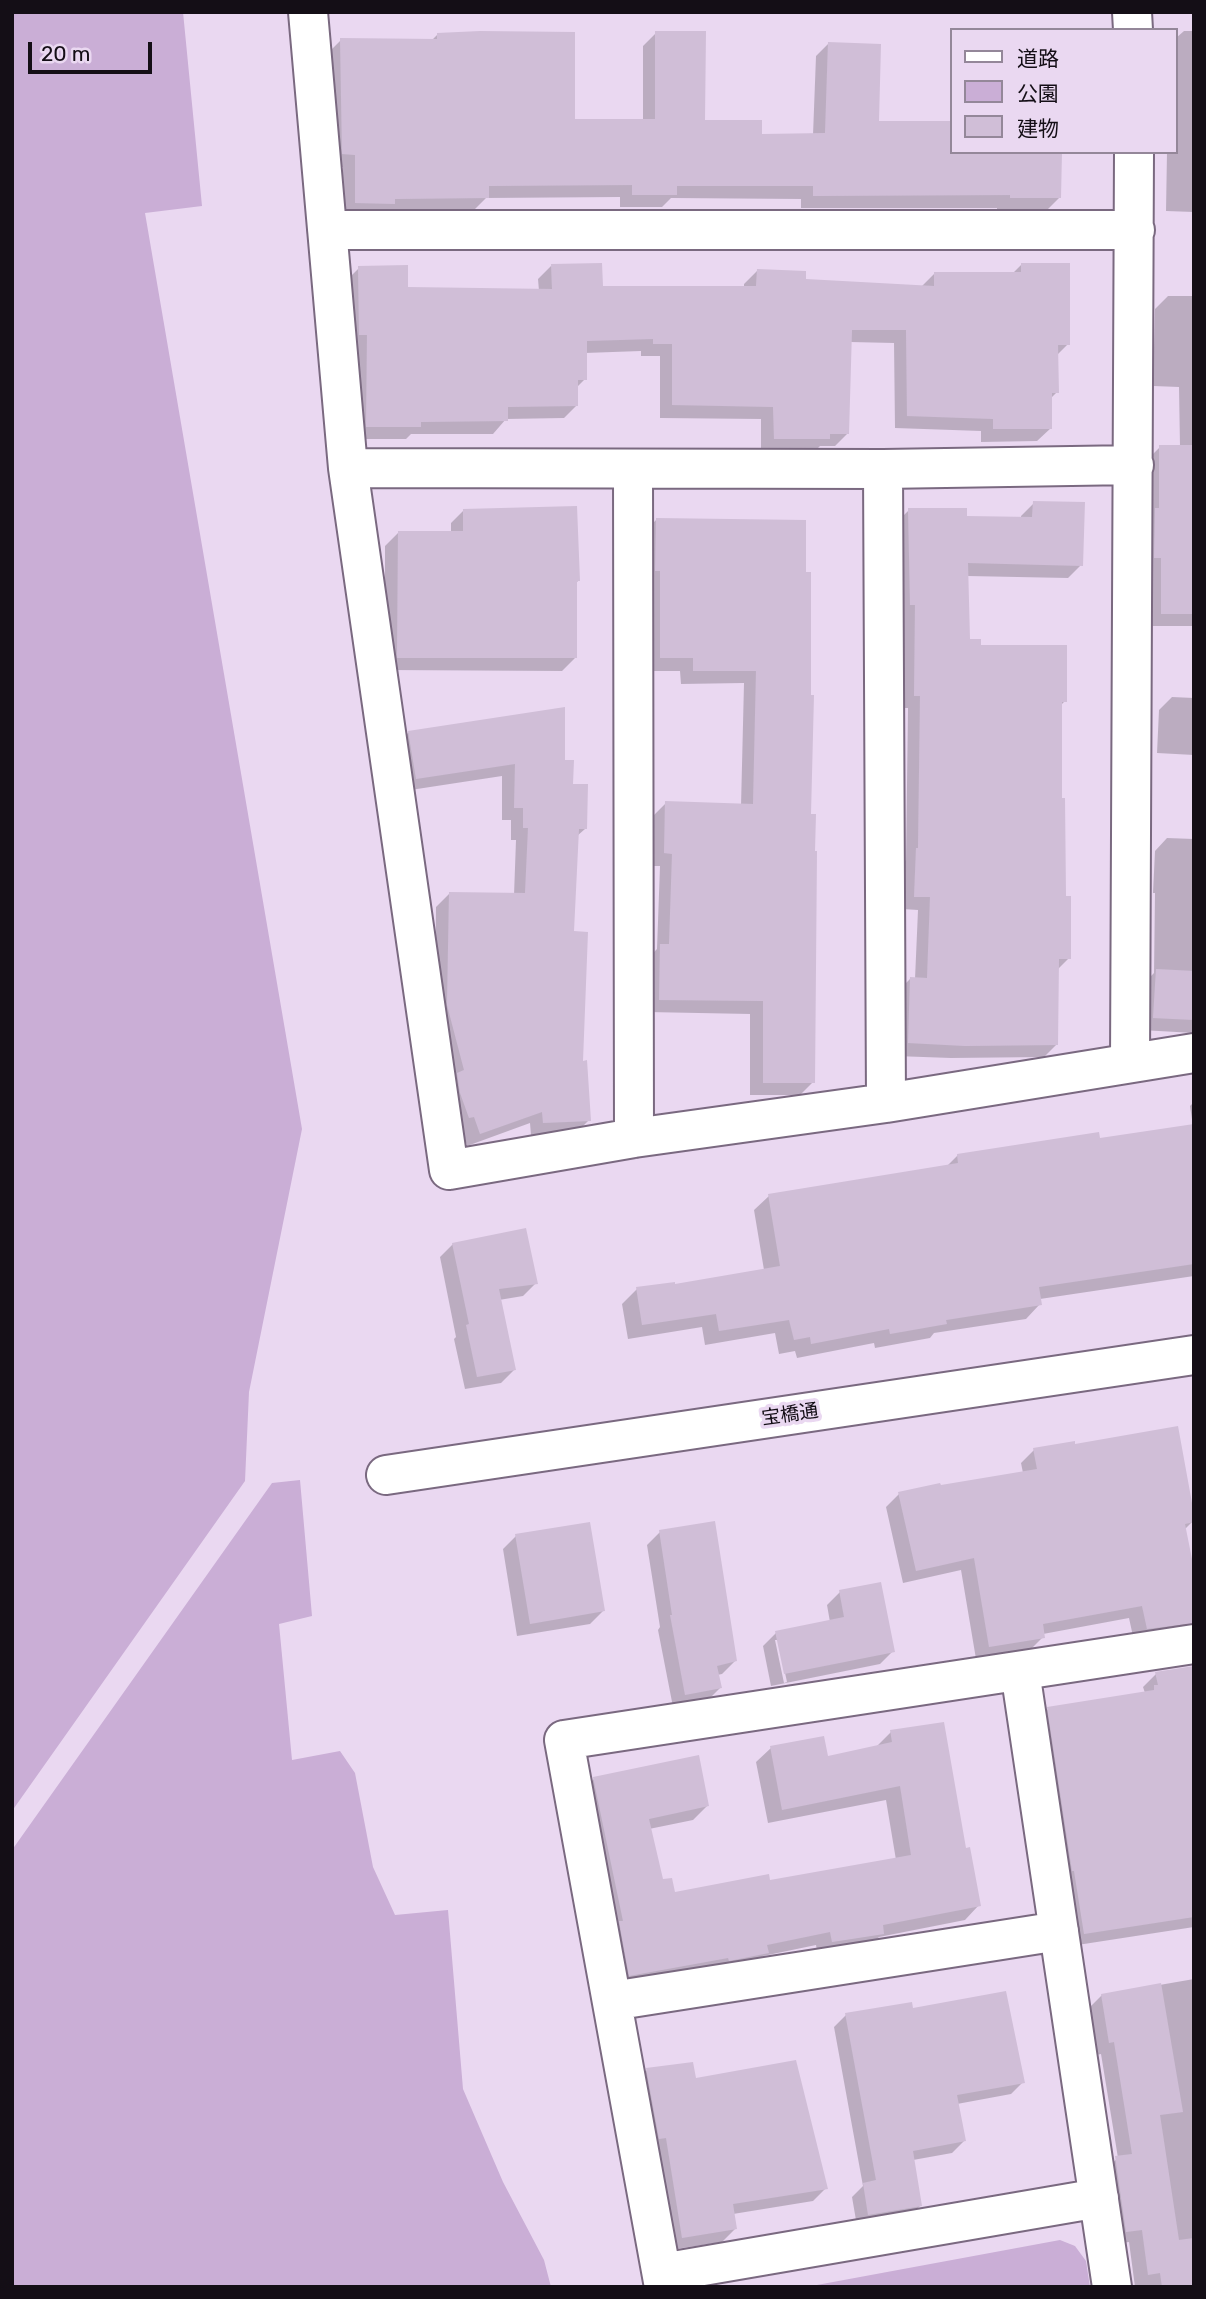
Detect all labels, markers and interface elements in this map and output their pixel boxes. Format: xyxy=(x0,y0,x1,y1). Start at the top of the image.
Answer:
scale bar xyxy=(32,28,156,72)
legend xyxy=(950,28,1178,154)
text: 20 m xyxy=(41,41,90,66)
text: 道路 xyxy=(1017,46,1059,71)
text: 公園 xyxy=(1017,81,1059,106)
text: 建物 xyxy=(1017,116,1059,141)
street label: 宝橋通 xyxy=(760,1400,820,1430)

